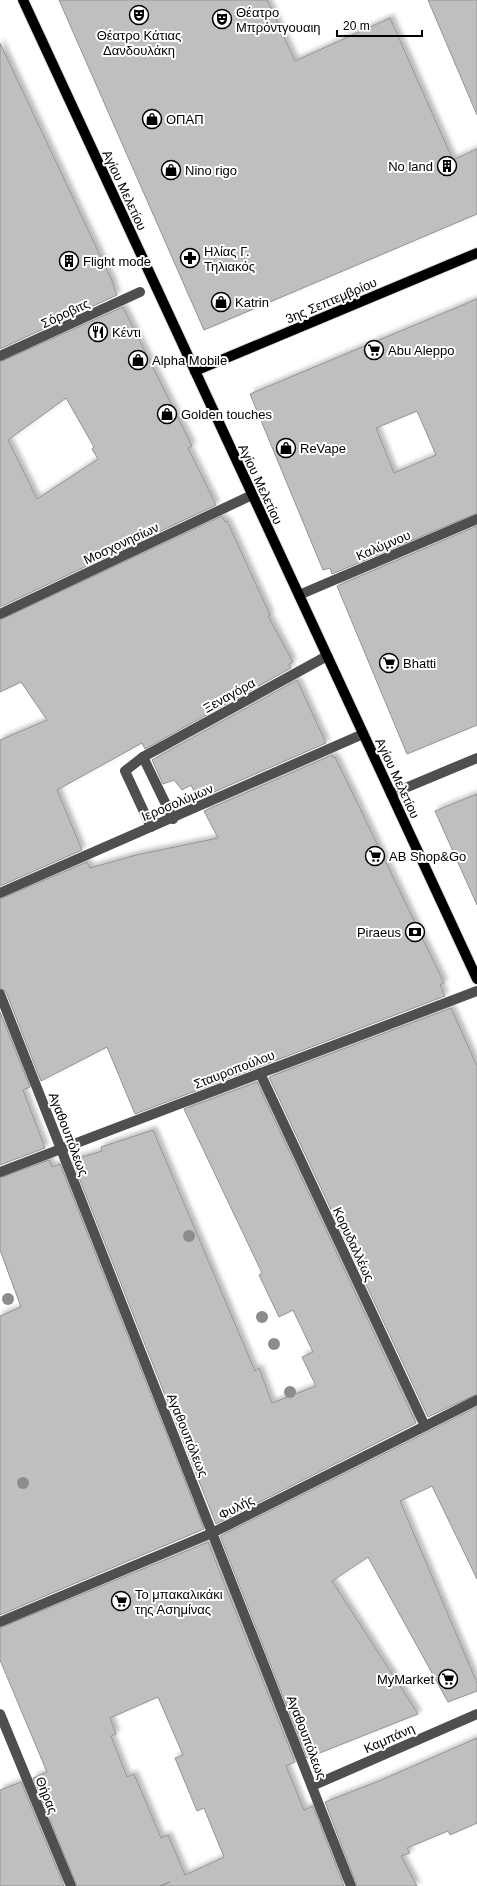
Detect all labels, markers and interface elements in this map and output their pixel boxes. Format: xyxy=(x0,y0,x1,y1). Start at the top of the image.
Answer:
theatre icon: Θέατρο Κάτιας Δανδουλάκη xyxy=(128,4,150,26)
place label: Θέατρο Μπρόντγουαιη xyxy=(236,5,321,35)
theatre icon: Θέατρο Μπρόντγουαιη xyxy=(211,8,233,30)
scale bar xyxy=(337,12,422,38)
text: 20 m xyxy=(343,19,370,33)
place label: Θέατρο Κάτιας Δανδουλάκη xyxy=(97,28,181,58)
shop icon: ΟΠΑΠ xyxy=(141,108,163,130)
place label: ΟΠΑΠ xyxy=(166,112,204,127)
street label: Αγίου Μελετίου xyxy=(99,148,150,233)
building icon: No land xyxy=(436,155,458,177)
shop icon: Nino rigo xyxy=(160,159,182,181)
place label: No land xyxy=(388,159,433,174)
place label: Nino rigo xyxy=(185,163,237,178)
place label: Ηλίας Γ. Τηλιακός xyxy=(204,244,255,274)
pharmacy icon: Ηλίας Γ. Τηλιακός xyxy=(179,247,201,269)
building icon: Flight mode xyxy=(58,250,80,272)
place label: Flight mode xyxy=(83,254,151,269)
street label: 3ης Σεπτεμβρίου xyxy=(283,274,379,326)
shop icon: Katrin xyxy=(210,291,232,313)
place label: Katrin xyxy=(235,295,269,310)
street label: Σόροβιτς xyxy=(39,296,92,331)
restaurant icon: Κέντι xyxy=(87,321,109,343)
place label: Κέντι xyxy=(112,325,141,340)
supermarket icon: Abu Aleppo xyxy=(363,339,385,361)
place label: Abu Aleppo xyxy=(388,343,455,358)
shop icon: Alpha Mobile xyxy=(127,349,149,371)
place label: Alpha Mobile xyxy=(152,353,227,368)
shop icon: Golden touches xyxy=(156,403,178,425)
place label: Golden touches xyxy=(181,407,273,422)
shop icon: ReVape xyxy=(275,437,297,459)
place label: ReVape xyxy=(300,441,346,456)
street label: Αγίου Μελετίου xyxy=(235,442,286,527)
street label: Μοσχονησίων xyxy=(81,520,161,567)
street label: Καλύμνου xyxy=(354,527,413,564)
supermarket icon: Bhatti xyxy=(378,652,400,674)
place label: Bhatti xyxy=(403,656,436,671)
street label: Ξεναγόρα xyxy=(201,675,258,716)
street label: Αγίου Μελετίου xyxy=(372,736,423,821)
street label: Ιεροσολύμων xyxy=(139,781,215,824)
supermarket icon: ΑΒ Shop&Go xyxy=(364,845,386,867)
place label: ΑΒ Shop&Go xyxy=(389,849,466,864)
bank icon: Piraeus xyxy=(404,921,426,943)
place label: Piraeus xyxy=(357,925,402,940)
street label: Σταυροπούλου xyxy=(192,1047,277,1092)
street label: Αγαθουπόλεως xyxy=(46,1090,91,1178)
street label: Κορυδαλλέως xyxy=(330,1205,377,1284)
street label: Αγαθουπόλεως xyxy=(164,1391,211,1479)
street label: Φυλής xyxy=(216,1492,256,1523)
place label: Το μπακαλικάκι της Ασημίνας xyxy=(135,1587,223,1617)
supermarket icon: Το μπακαλικάκι της Ασημίνας xyxy=(110,1590,132,1612)
supermarket icon: MyMarket xyxy=(437,1668,459,1690)
place label: MyMarket xyxy=(377,1672,434,1687)
street label: Αγαθουπόλεως xyxy=(284,1693,329,1781)
street label: Καμπάνη xyxy=(362,1721,417,1756)
street label: Θήρας xyxy=(32,1775,61,1816)

